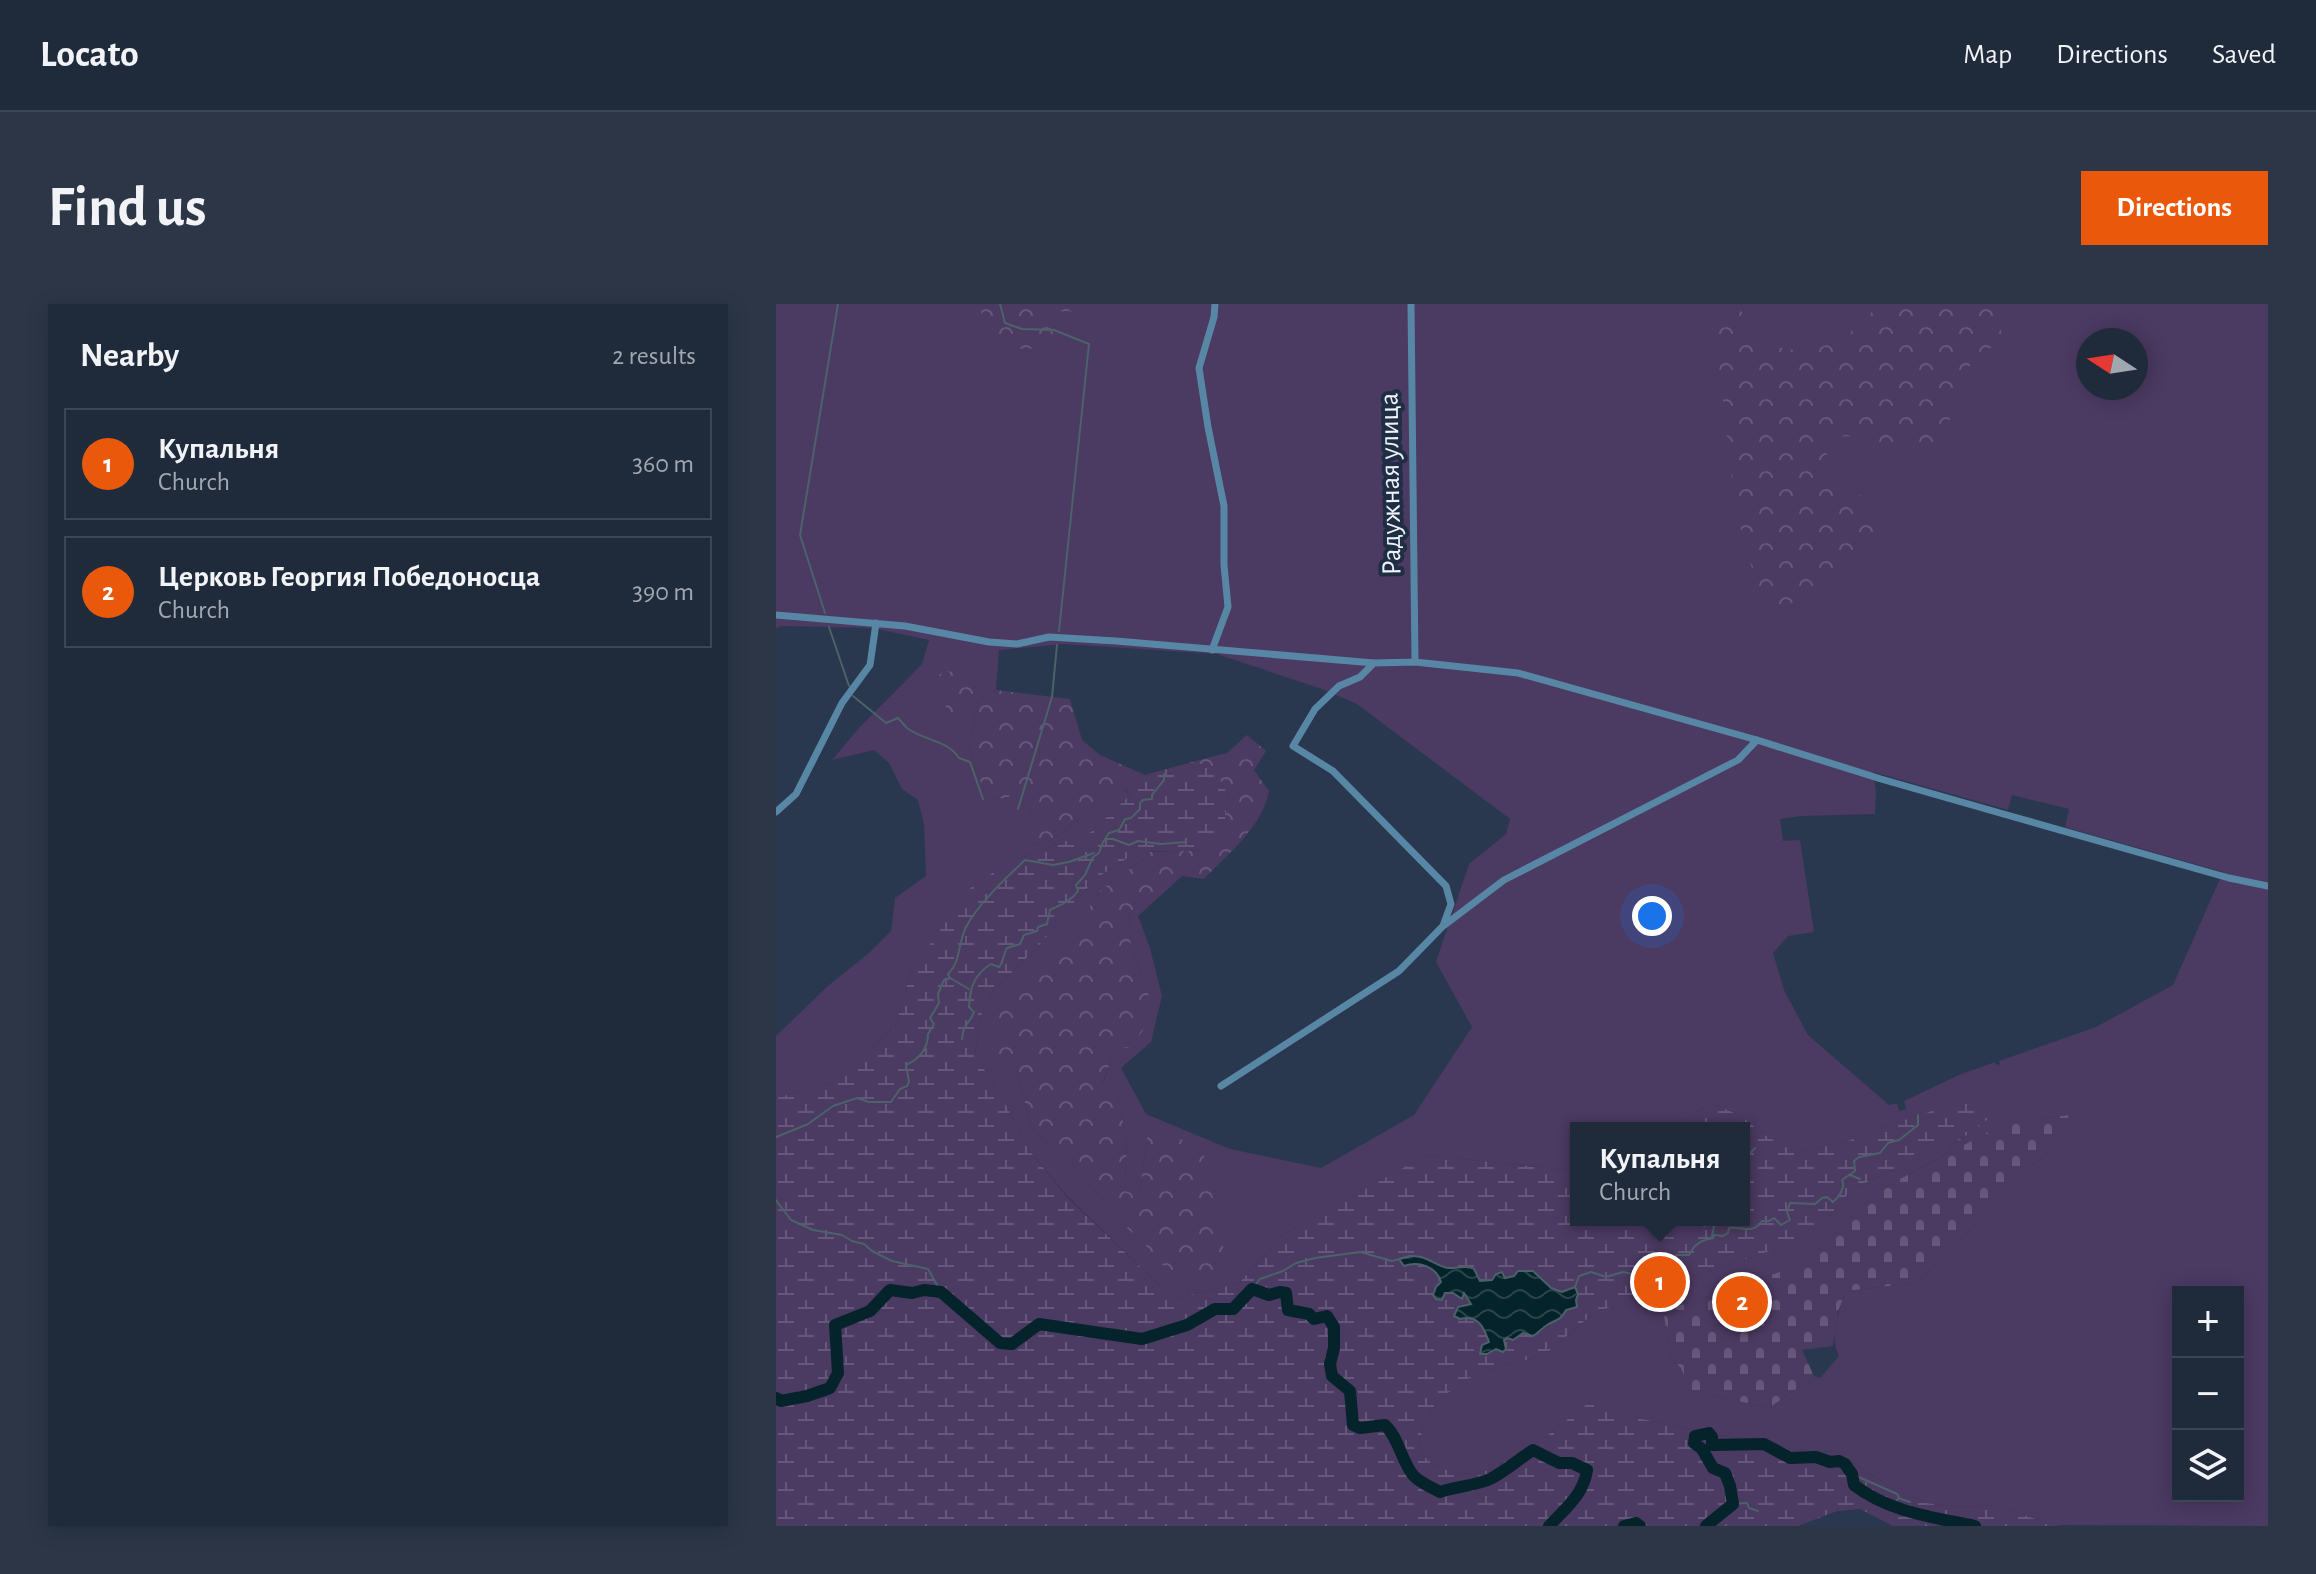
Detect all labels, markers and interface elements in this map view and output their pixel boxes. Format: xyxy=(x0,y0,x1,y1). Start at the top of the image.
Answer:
text: Locato xyxy=(40,36,139,74)
text: Map xyxy=(1963,41,2012,69)
text: Directions xyxy=(2056,41,2168,69)
text: Saved xyxy=(2212,41,2276,69)
button: Directions xyxy=(2081,171,2268,245)
text: Find us xyxy=(48,180,206,236)
north arrow xyxy=(2076,328,2148,400)
text: Nearby xyxy=(80,339,179,373)
text: 2 results xyxy=(612,343,696,369)
street label: Радужная улица xyxy=(1375,392,1407,576)
text: Купальня xyxy=(158,434,279,464)
text: 1 xyxy=(103,451,113,477)
text: 360 m xyxy=(632,451,694,477)
text: Church xyxy=(158,469,230,495)
text: Церковь Георгия Победоносца xyxy=(158,562,540,592)
text: 2 xyxy=(102,579,114,605)
text: 390 m xyxy=(632,579,694,605)
text: Church xyxy=(158,597,230,623)
your location xyxy=(1632,896,1672,936)
popup xyxy=(1570,1122,1750,1226)
text: Купальня xyxy=(1599,1144,1721,1174)
text: Church xyxy=(1599,1179,1671,1205)
pin: 1 xyxy=(1634,1252,1686,1312)
pin: 2 xyxy=(1716,1272,1768,1332)
map controls xyxy=(2172,1286,2244,1502)
button: + xyxy=(2172,1286,2244,1358)
button: − xyxy=(2172,1358,2244,1430)
button: layers xyxy=(2172,1430,2244,1502)

